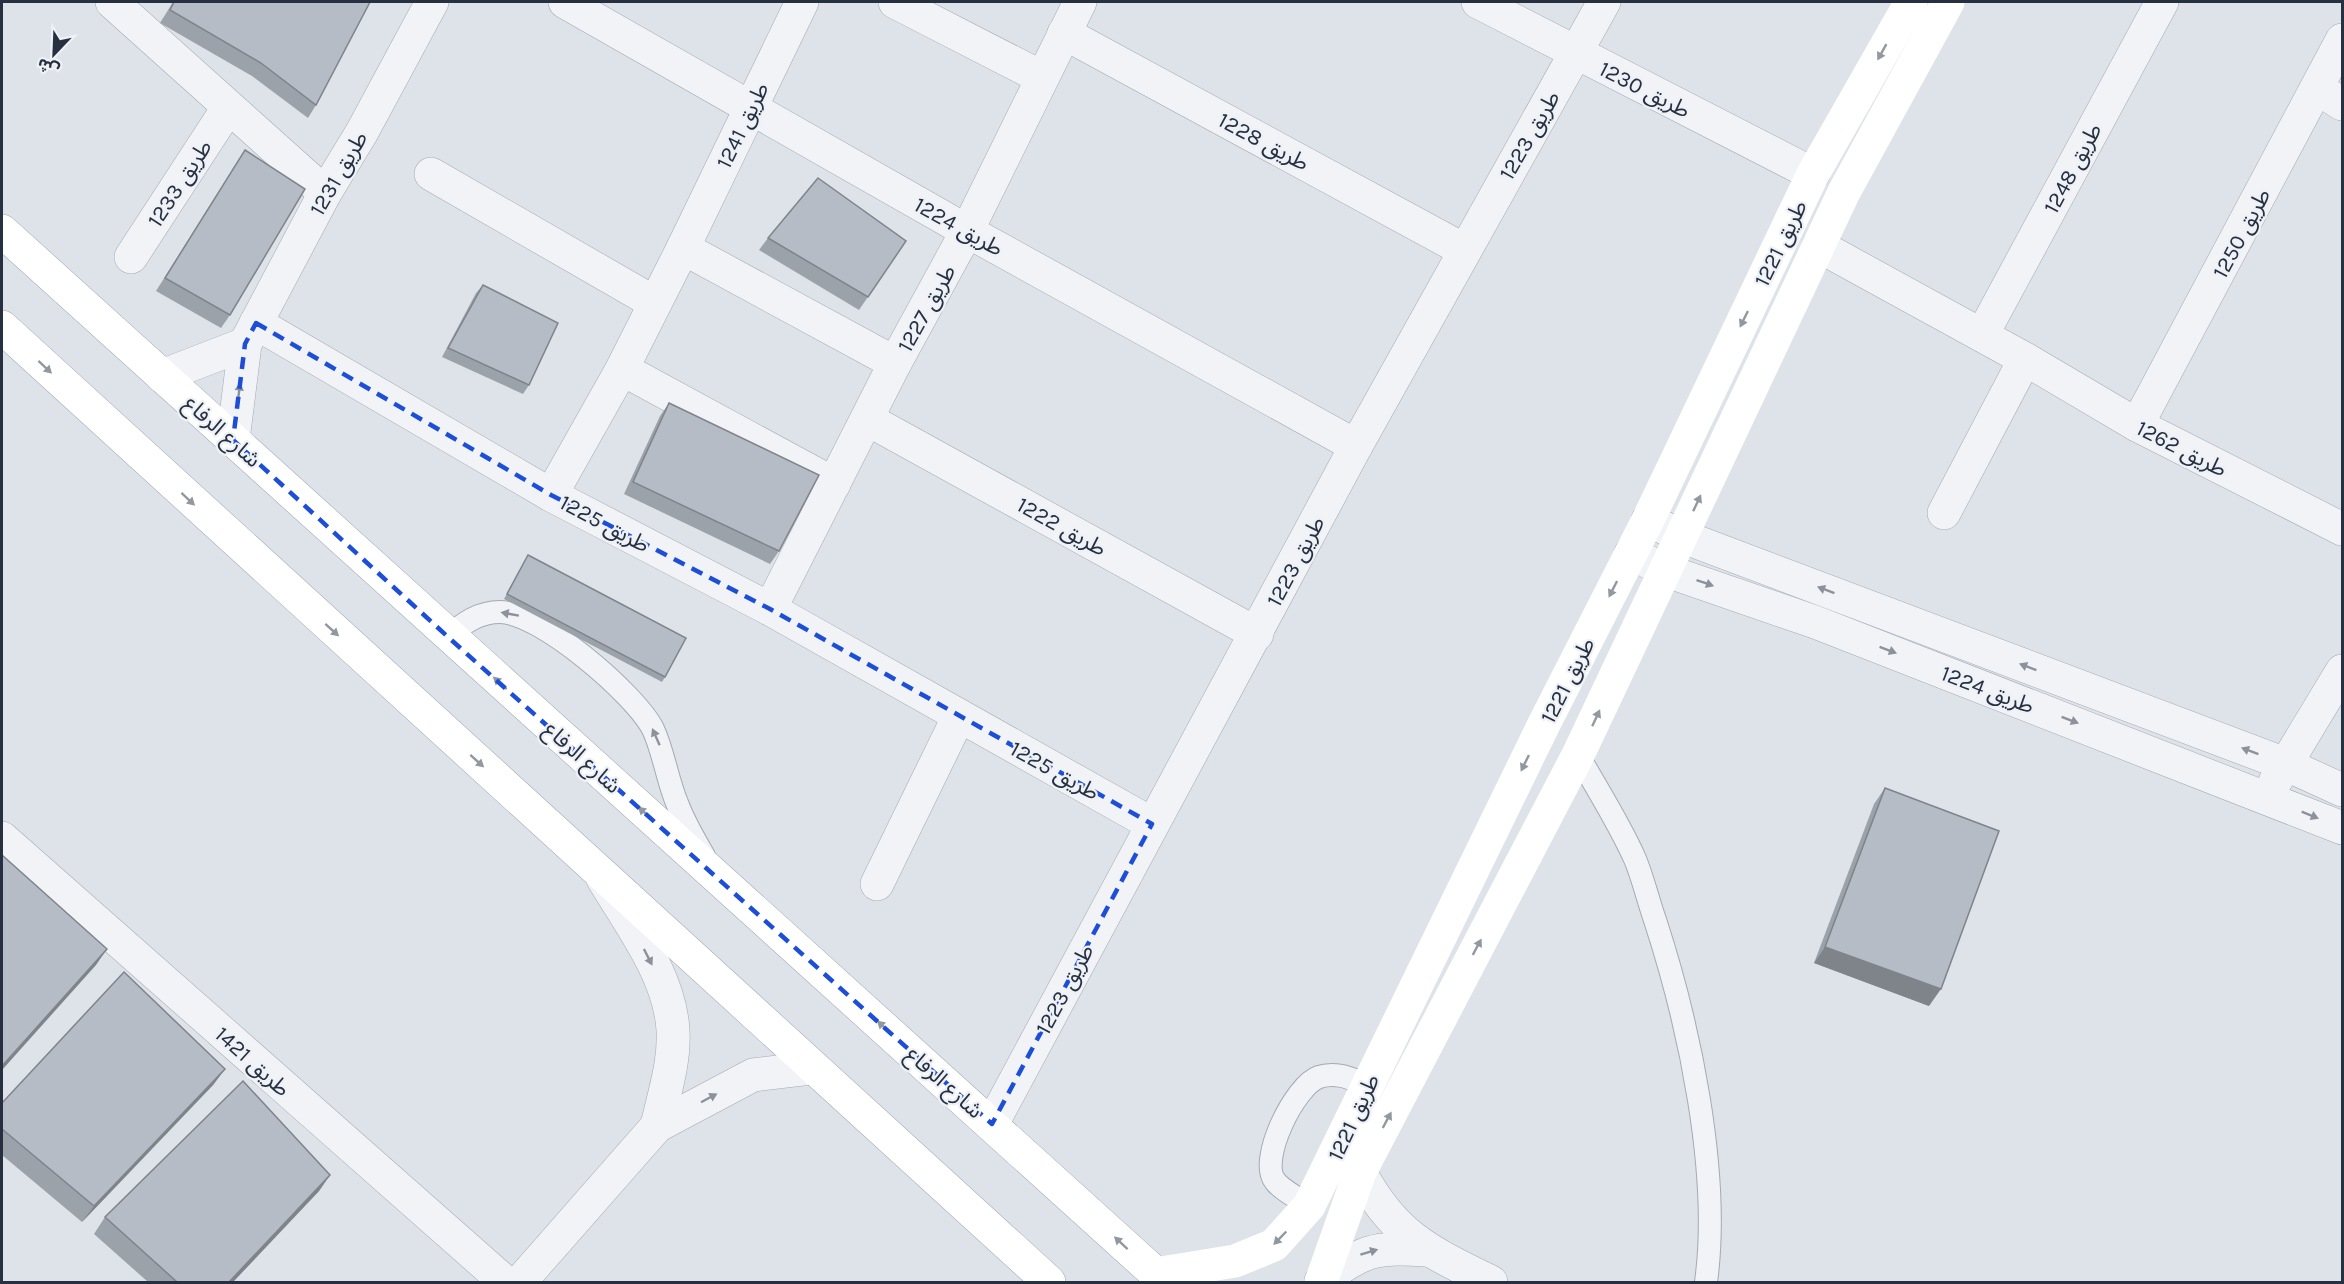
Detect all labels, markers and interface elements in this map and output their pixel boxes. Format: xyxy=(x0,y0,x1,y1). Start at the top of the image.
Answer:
north arrow xyxy=(24,24,84,84)
one-way arrow xyxy=(1877,44,1887,61)
text: ش xyxy=(34,54,62,80)
street label: طريق 1230 xyxy=(1595,56,1694,124)
street label: طريق 1241 xyxy=(711,78,775,173)
street label: طريق 1223 xyxy=(1494,86,1566,185)
street label: طريق 1228 xyxy=(1214,107,1313,177)
street label: طريق 1248 xyxy=(2038,119,2107,218)
street label: طريق 1231 xyxy=(304,127,373,220)
street label: طريق 1233 xyxy=(142,135,218,232)
street label: طريق 1250 xyxy=(2207,184,2276,283)
street label: طريق 1224 xyxy=(910,192,1007,262)
street label: طريق 1221 xyxy=(1749,196,1813,291)
street label: طريق 1227 xyxy=(892,260,961,357)
one-way arrow xyxy=(1740,310,1749,327)
one-way arrow xyxy=(37,360,52,374)
one-way arrow xyxy=(234,382,243,401)
street label: شارع الرفاع xyxy=(177,390,266,475)
street label: طريق 1262 xyxy=(2132,415,2231,483)
street label: طريق 1225 xyxy=(555,489,654,558)
one-way arrow xyxy=(180,492,195,505)
street label: طريق 1222 xyxy=(1012,492,1111,562)
one-way arrow xyxy=(1692,495,1701,512)
street label: طريق 1223 xyxy=(1261,512,1330,611)
one-way arrow xyxy=(1696,579,1714,589)
one-way arrow xyxy=(1608,580,1618,597)
one-way arrow xyxy=(1817,585,1835,594)
one-way arrow xyxy=(501,610,520,619)
one-way arrow xyxy=(325,623,339,637)
street label: طريق 1221 xyxy=(1535,633,1600,728)
one-way arrow xyxy=(1879,646,1897,655)
street label: طريق 1224 xyxy=(1937,660,2038,720)
one-way arrow xyxy=(2019,662,2037,671)
one-way arrow xyxy=(492,676,507,690)
one-way arrow xyxy=(1591,709,1600,726)
street label: شارع الرفاع xyxy=(537,716,626,801)
one-way arrow xyxy=(2061,716,2079,726)
one-way arrow xyxy=(650,728,660,746)
street label: طريق 1225 xyxy=(1005,736,1104,806)
one-way arrow xyxy=(2241,746,2259,755)
one-way arrow xyxy=(469,754,484,768)
one-way arrow xyxy=(1521,754,1530,771)
one-way arrow xyxy=(638,807,653,820)
one-way arrow xyxy=(2301,810,2319,820)
one-way arrow xyxy=(1472,938,1482,956)
street label: طريق 1223 xyxy=(1030,940,1099,1039)
one-way arrow xyxy=(643,949,653,966)
street label: طريق 1421 xyxy=(209,1021,295,1102)
one-way arrow xyxy=(877,1021,892,1034)
street label: شارع الرفاع xyxy=(899,1041,988,1126)
street label: طريق 1221 xyxy=(1323,1070,1385,1165)
one-way arrow xyxy=(701,1093,718,1103)
one-way arrow xyxy=(1382,1111,1392,1128)
one-way arrow xyxy=(1273,1230,1287,1244)
one-way arrow xyxy=(1114,1236,1129,1250)
one-way arrow xyxy=(1360,1247,1378,1256)

